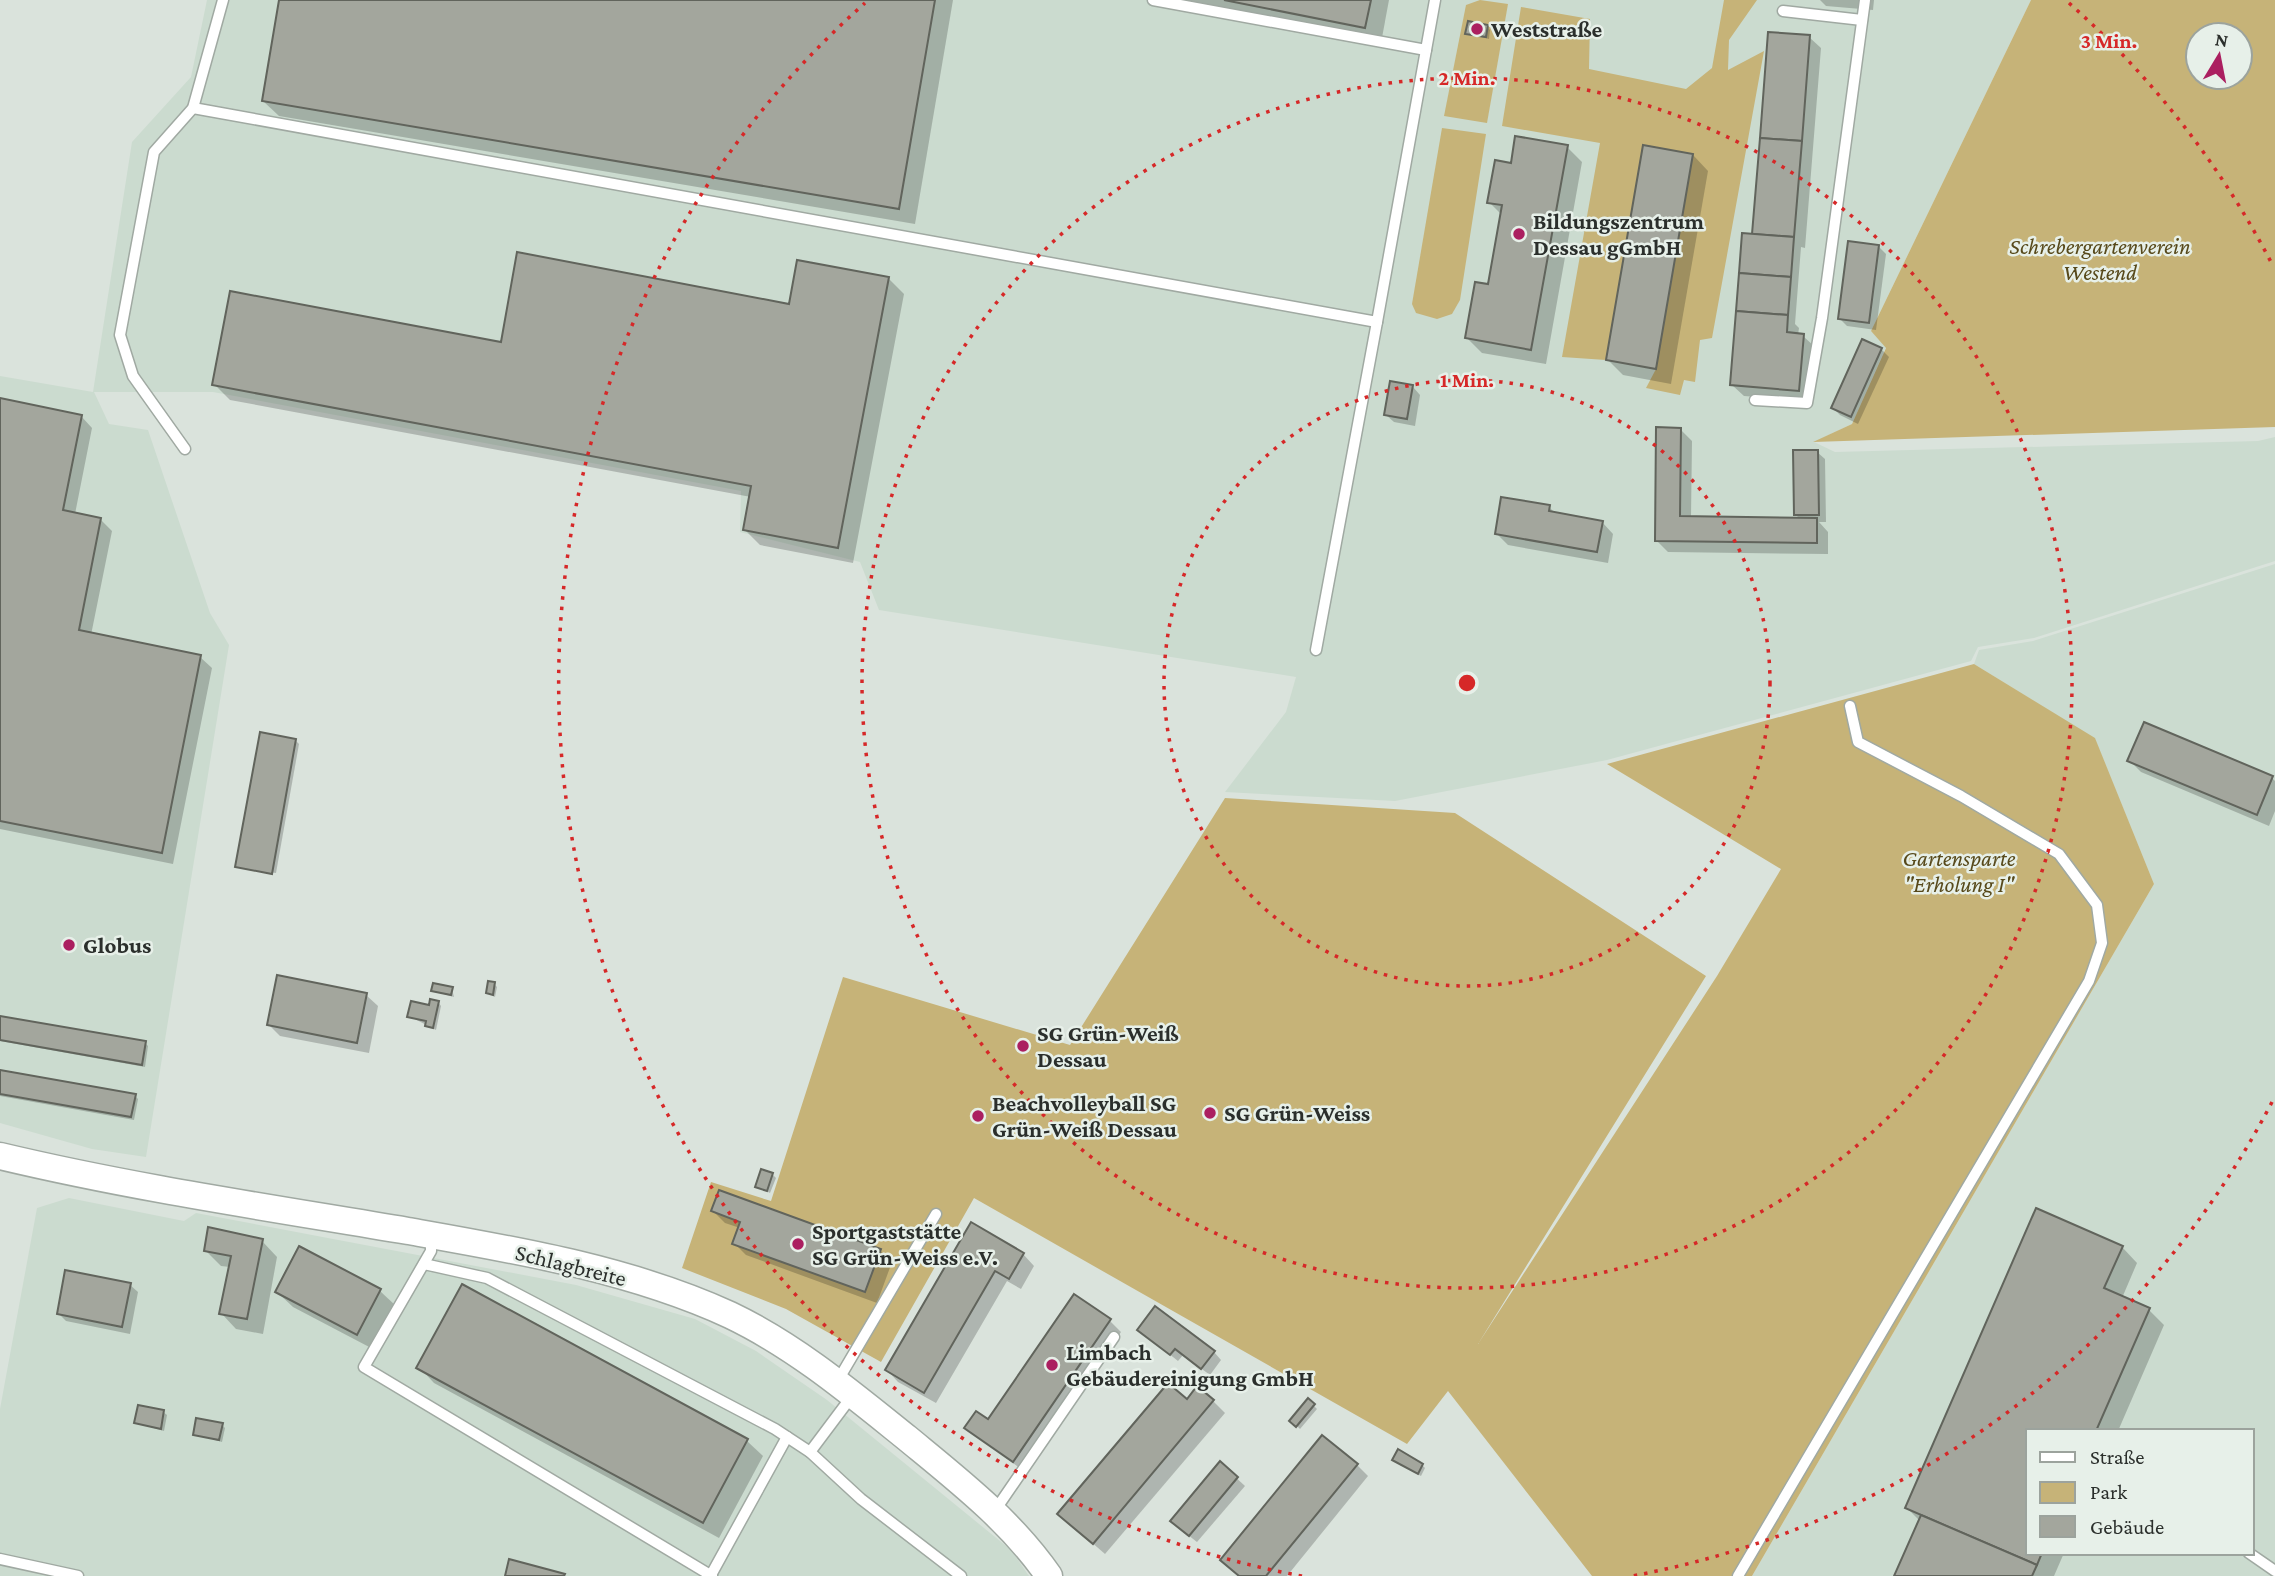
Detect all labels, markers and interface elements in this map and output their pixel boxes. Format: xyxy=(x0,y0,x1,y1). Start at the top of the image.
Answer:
place label: Weststraße xyxy=(1490,16,1603,42)
marker: Weststraße xyxy=(1469,21,1485,37)
north arrow xyxy=(2184,21,2254,91)
text: N xyxy=(2214,28,2230,51)
text: 3 Min. xyxy=(2081,29,2137,53)
text: 2 Min. xyxy=(1438,66,1496,90)
place label: Bildungszentrum Dessau gGmbH xyxy=(1533,208,1705,260)
marker: Bildungszentrum Dessau gGmbH xyxy=(1511,226,1527,242)
park label: Schrebergartenverein Westend xyxy=(2009,233,2191,285)
text: 1 Min. xyxy=(1440,368,1494,392)
centre of rings xyxy=(1455,671,1479,695)
park label: Gartensparte "Erholung I" xyxy=(1903,845,2016,897)
place label: Globus xyxy=(83,932,151,958)
marker: Globus xyxy=(61,937,77,953)
place label: SG Grün-Weiß Dessau xyxy=(1037,1020,1178,1072)
marker: SG Grün-Weiß Dessau xyxy=(1015,1038,1031,1054)
place label: Beachvolleyball SG Grün-Weiß Dessau xyxy=(992,1090,1177,1142)
place label: SG Grün-Weiss xyxy=(1224,1100,1370,1126)
marker: SG Grün-Weiss xyxy=(1202,1105,1218,1121)
marker: Beachvolleyball SG Grün-Weiß Dessau xyxy=(970,1108,986,1124)
place label: Sportgaststätte SG Grün-Weiss e.V. xyxy=(812,1218,998,1270)
marker: Sportgaststätte SG Grün-Weiss e.V. xyxy=(790,1236,806,1252)
street label: Schlagbreite xyxy=(513,1239,629,1291)
place label: Limbach Gebäudereinigung GmbH xyxy=(1066,1339,1314,1391)
marker: Limbach Gebäudereinigung GmbH xyxy=(1044,1357,1060,1373)
legend xyxy=(2026,1429,2254,1555)
text: Straße xyxy=(2090,1445,2144,1469)
text: Park xyxy=(2090,1480,2127,1504)
text: Gebäude xyxy=(2090,1515,2164,1539)

